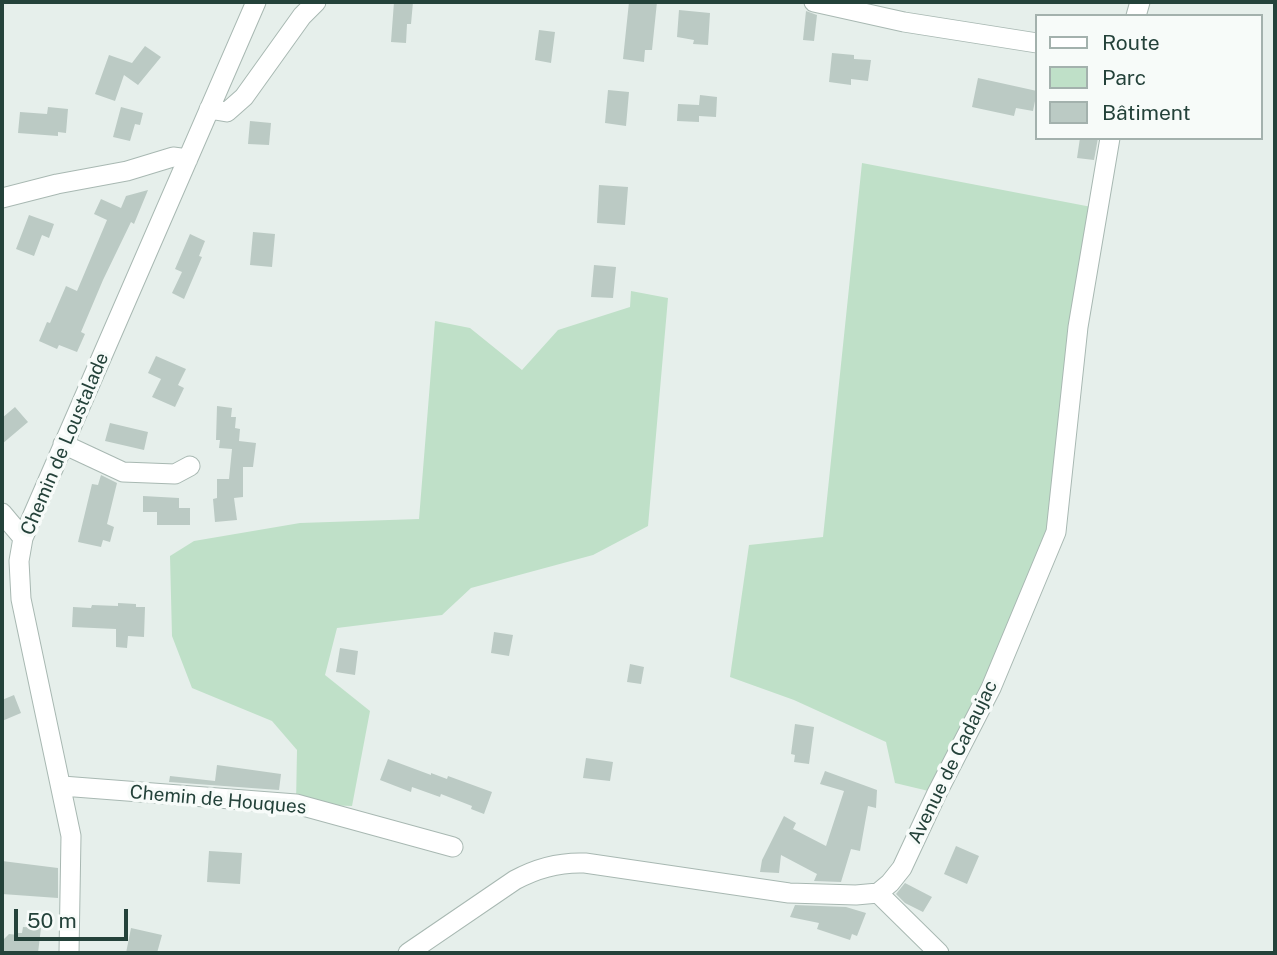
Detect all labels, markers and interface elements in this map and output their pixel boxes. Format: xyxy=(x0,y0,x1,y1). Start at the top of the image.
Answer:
legend xyxy=(1036,14,1263,140)
text: Route xyxy=(1102,30,1160,55)
text: Parc xyxy=(1102,65,1146,90)
text: Bâtiment xyxy=(1102,100,1191,125)
street label: Chemin de Loustalade xyxy=(16,349,114,539)
street label: Avenue de Cadaujac xyxy=(904,677,1002,847)
street label: Chemin de Houques xyxy=(129,781,307,819)
scale bar xyxy=(18,895,131,939)
text: 50 m xyxy=(27,908,77,933)

